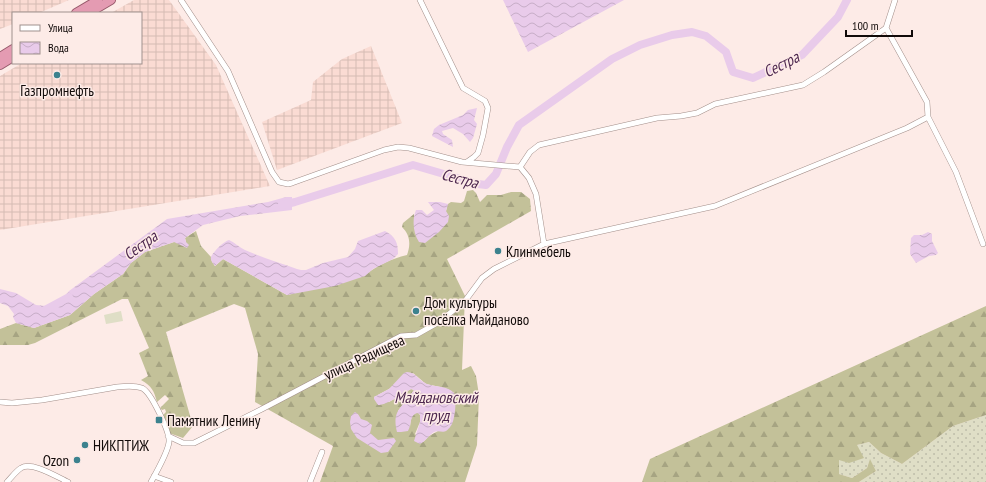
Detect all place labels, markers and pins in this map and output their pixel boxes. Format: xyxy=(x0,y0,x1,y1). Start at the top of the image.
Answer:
marker: Газпромнефть xyxy=(52,70,62,80)
place label: Газпромнефть xyxy=(20,81,94,100)
place label: Клинмебель xyxy=(506,242,571,261)
marker: Клинмебель xyxy=(493,246,503,256)
place label: Дом культуры посёлка Майданово xyxy=(424,293,529,329)
marker: Дом культуры посёлка Майданово xyxy=(411,306,421,316)
place label: Памятник Ленину xyxy=(167,411,261,430)
marker: Памятник Ленину xyxy=(154,415,164,425)
place label: НИКПТИЖ xyxy=(93,436,149,455)
marker: НИКПТИЖ xyxy=(80,440,90,450)
place label: Ozon xyxy=(43,451,69,470)
marker: Ozon xyxy=(72,455,82,465)

